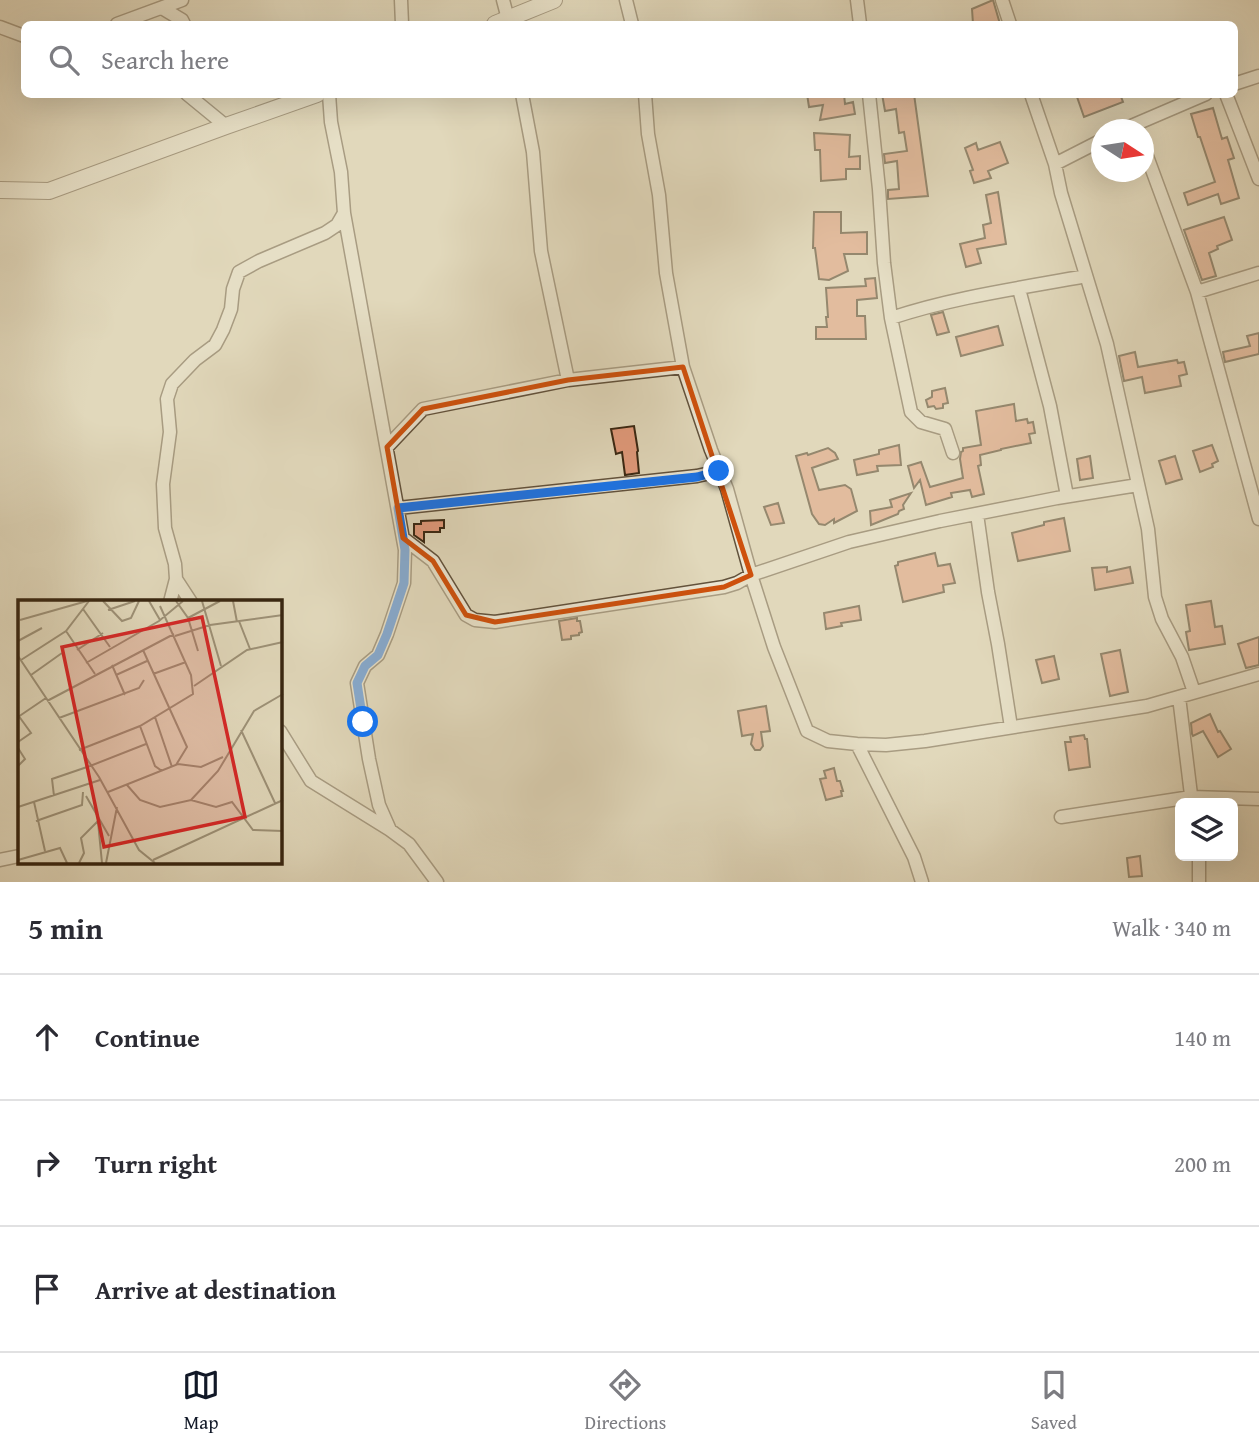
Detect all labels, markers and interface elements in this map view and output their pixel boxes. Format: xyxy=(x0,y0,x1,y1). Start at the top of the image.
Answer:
search box xyxy=(21,21,1238,98)
text: Search here xyxy=(101,40,229,79)
icon: search xyxy=(45,41,83,79)
north arrow xyxy=(1091,119,1154,182)
route end xyxy=(703,455,734,486)
inset map xyxy=(18,600,282,864)
route start xyxy=(347,706,378,737)
map controls xyxy=(1175,798,1238,861)
button: layers xyxy=(1175,798,1238,861)
text: 5 min xyxy=(28,906,103,950)
text: Walk · 340 m xyxy=(1112,911,1231,944)
icon: ahead xyxy=(28,1018,66,1056)
text: Continue xyxy=(95,1018,200,1057)
text: 140 m xyxy=(1174,1021,1231,1054)
icon: right xyxy=(28,1144,66,1182)
text: Turn right xyxy=(95,1144,217,1183)
text: 200 m xyxy=(1174,1147,1231,1180)
icon: arrive xyxy=(28,1270,66,1308)
text: Arrive at destination xyxy=(95,1270,336,1309)
tab: Map xyxy=(182,1366,220,1436)
tab: Directions xyxy=(585,1366,666,1436)
tab: Saved xyxy=(1031,1366,1077,1436)

